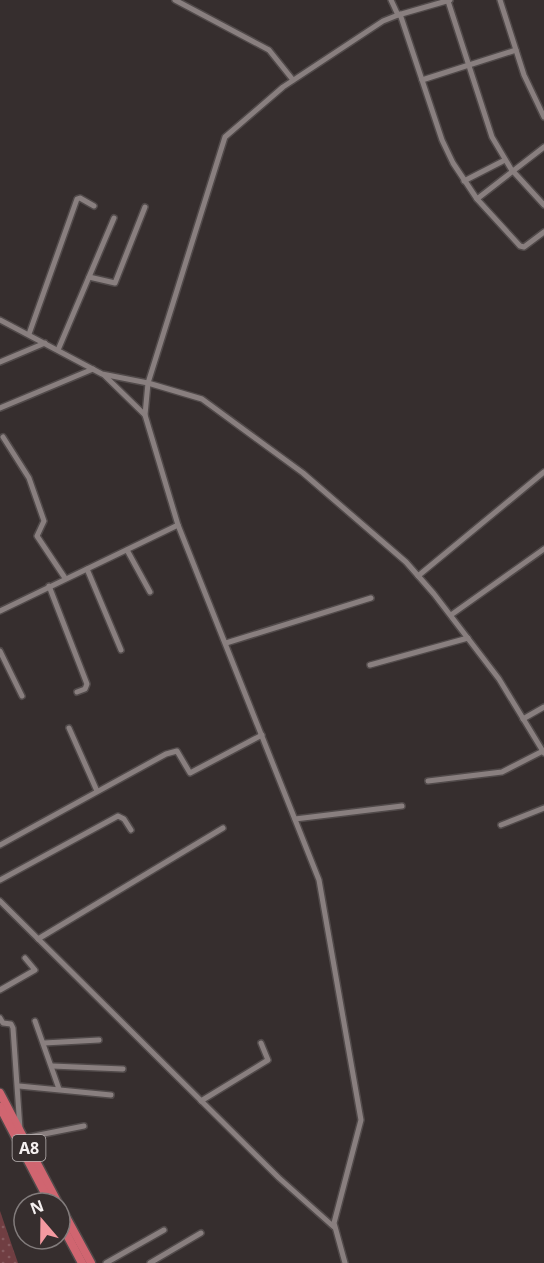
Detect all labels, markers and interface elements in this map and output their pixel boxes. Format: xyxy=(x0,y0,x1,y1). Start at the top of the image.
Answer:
road number: A8 xyxy=(12,1135,46,1161)
north arrow xyxy=(12,1191,72,1251)
text: N xyxy=(27,1194,47,1219)

